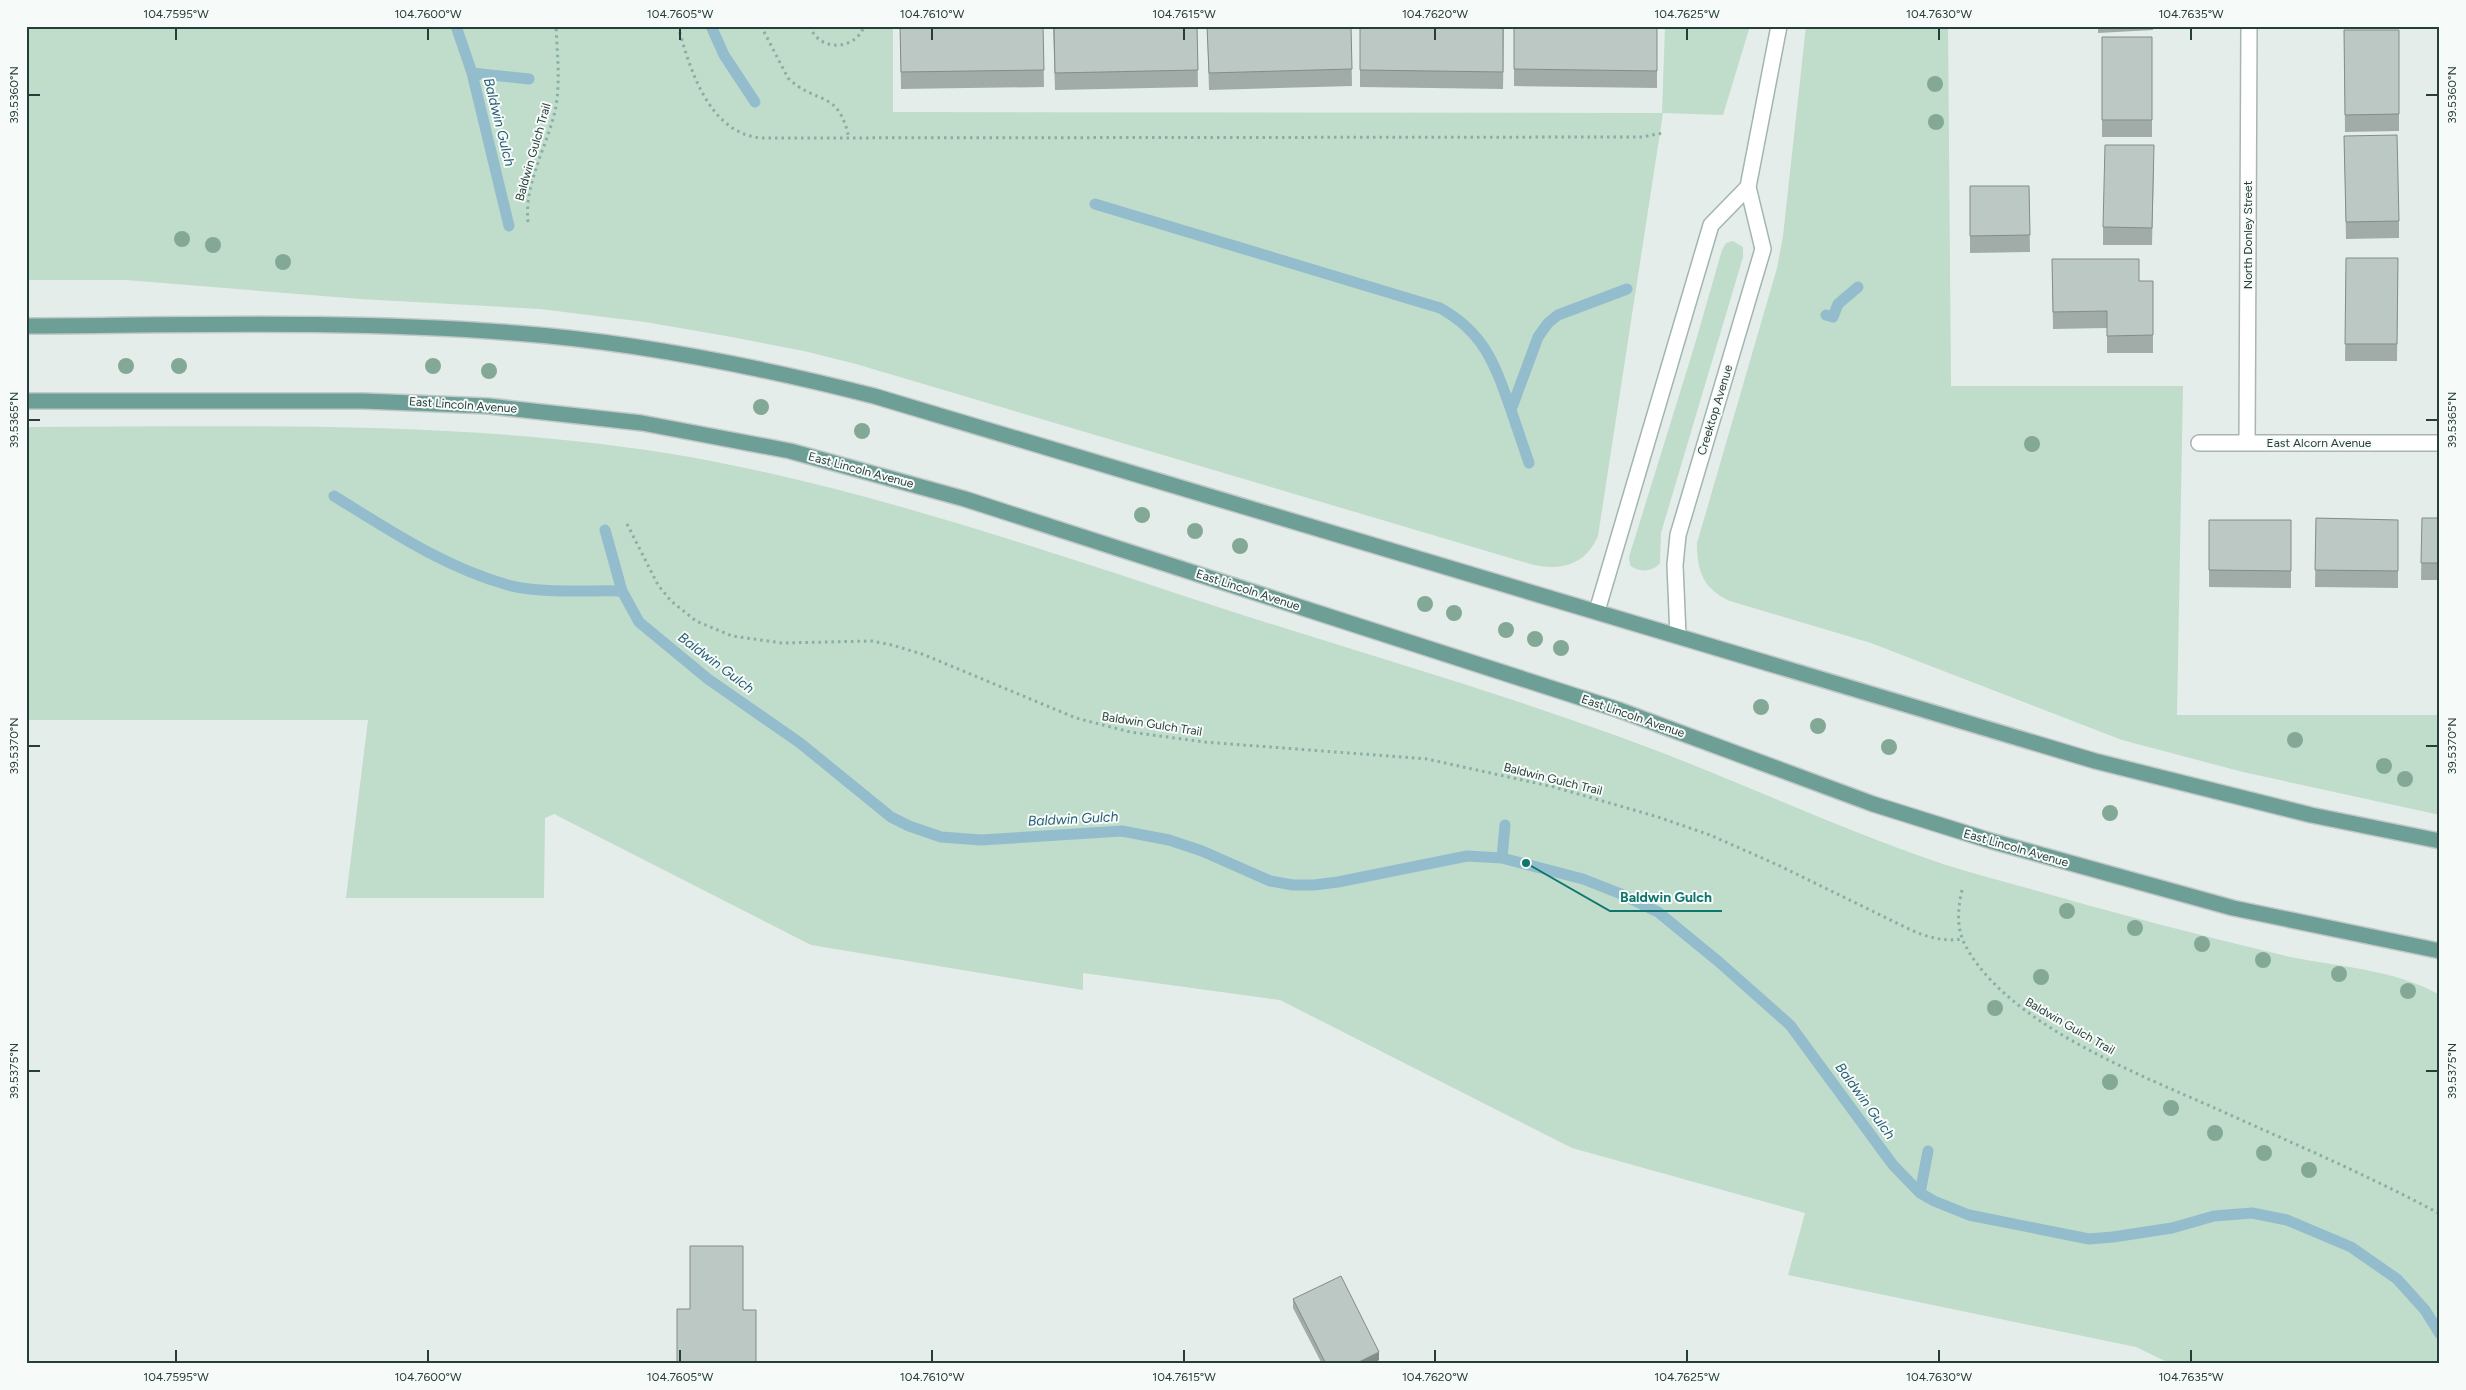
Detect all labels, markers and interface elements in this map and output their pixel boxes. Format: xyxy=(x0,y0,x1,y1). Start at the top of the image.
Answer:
text: 104.7595°W xyxy=(143,7,209,21)
text: 104.7600°W xyxy=(394,7,462,21)
text: 104.7605°W xyxy=(647,7,714,21)
text: 104.7610°W xyxy=(900,7,965,21)
text: 104.7615°W xyxy=(1152,7,1216,21)
text: 104.7620°W xyxy=(1402,7,1469,21)
text: 104.7625°W xyxy=(1654,7,1720,21)
text: 104.7630°W xyxy=(1906,7,1972,21)
text: 104.7635°W xyxy=(2158,7,2224,21)
text: 39.5360°N xyxy=(7,66,21,124)
text: 39.5360°N xyxy=(2445,66,2459,124)
water label: Baldwin Gulch xyxy=(480,76,518,168)
street label: Baldwin Gulch Trail xyxy=(512,101,554,203)
street label: North Donley Street xyxy=(2241,180,2255,289)
street label: Creektop Avenue xyxy=(1695,363,1736,457)
text: 39.5365°N xyxy=(7,392,21,448)
text: 39.5365°N xyxy=(2445,392,2459,448)
street label: East Lincoln Avenue xyxy=(408,394,518,416)
street label: East Alcorn Avenue xyxy=(2267,436,2372,450)
street label: East Lincoln Avenue xyxy=(807,449,916,491)
street label: East Lincoln Avenue xyxy=(1194,567,1302,614)
water label: Baldwin Gulch xyxy=(675,629,757,697)
street label: East Lincoln Avenue xyxy=(1579,692,1687,740)
street label: Baldwin Gulch Trail xyxy=(1101,709,1203,739)
text: 39.5370°N xyxy=(7,717,21,775)
text: 39.5370°N xyxy=(2445,717,2459,775)
street label: Baldwin Gulch Trail xyxy=(1502,760,1604,798)
water label: Baldwin Gulch xyxy=(1027,808,1119,830)
street label: East Lincoln Avenue xyxy=(1962,826,2070,870)
callout: Baldwin Gulch xyxy=(1610,882,1722,911)
text: Baldwin Gulch xyxy=(1620,889,1712,906)
street label: Baldwin Gulch Trail xyxy=(2023,995,2117,1057)
text: 39.5375°N xyxy=(7,1043,21,1099)
text: 39.5375°N xyxy=(2445,1043,2459,1099)
water label: Baldwin Gulch xyxy=(1831,1059,1899,1143)
text: 104.7595°W xyxy=(143,1370,209,1384)
text: 104.7600°W xyxy=(394,1370,462,1384)
text: 104.7605°W xyxy=(647,1370,714,1384)
text: 104.7610°W xyxy=(900,1370,965,1384)
text: 104.7615°W xyxy=(1152,1370,1216,1384)
text: 104.7620°W xyxy=(1402,1370,1469,1384)
text: 104.7625°W xyxy=(1654,1370,1720,1384)
text: 104.7630°W xyxy=(1906,1370,1972,1384)
text: 104.7635°W xyxy=(2158,1370,2224,1384)

